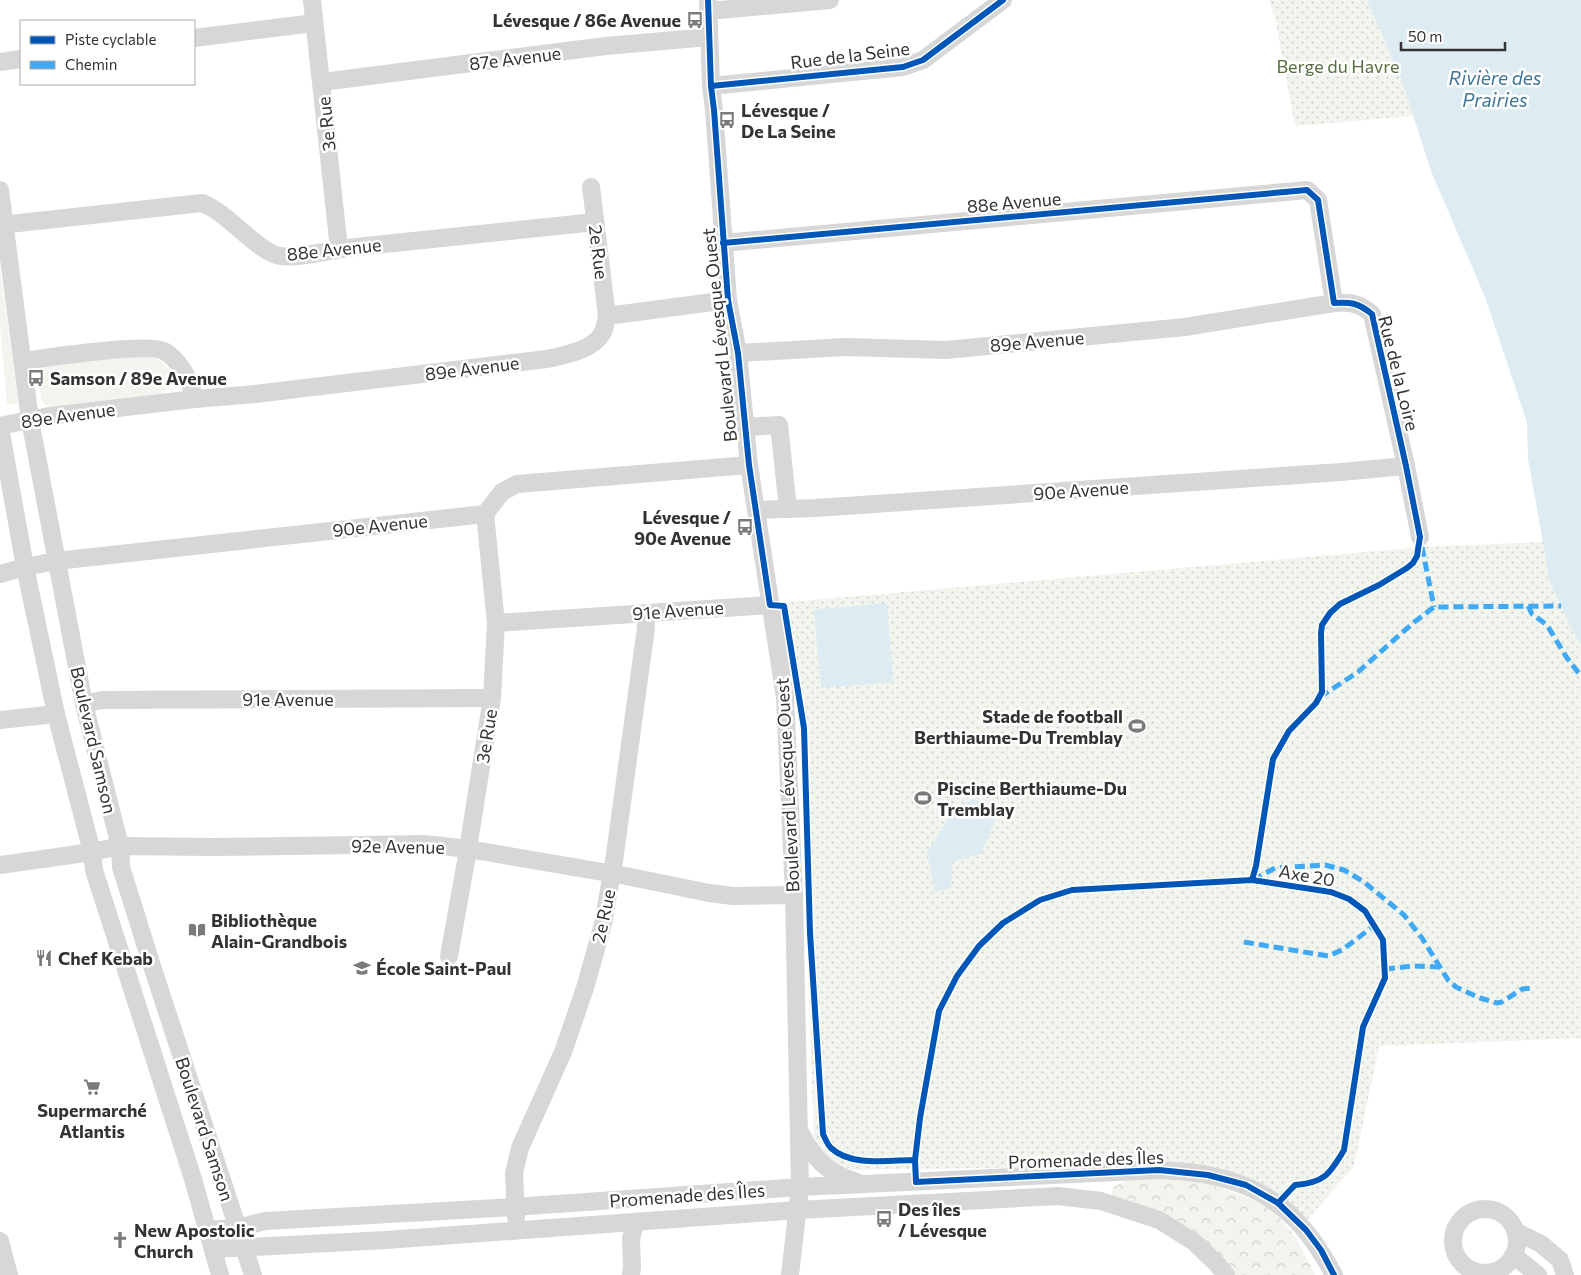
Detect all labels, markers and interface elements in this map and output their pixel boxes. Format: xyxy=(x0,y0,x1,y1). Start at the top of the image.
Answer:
place label: Lévesque / 86e Avenue xyxy=(492,9,681,31)
bus stop icon: Lévesque / 86e Avenue xyxy=(685,10,705,30)
legend xyxy=(20,20,195,85)
scale bar xyxy=(1401,20,1505,52)
text: 50 m xyxy=(1408,27,1442,45)
text: Piste cyclable xyxy=(65,30,157,48)
street label: Rue de la Seine xyxy=(789,37,911,73)
street label: 87e Avenue xyxy=(468,41,562,75)
text: Chemin xyxy=(65,55,117,73)
park label: Berge du Havre xyxy=(1276,55,1400,77)
water label: Rivière des Prairies xyxy=(1449,66,1542,111)
street label: 3e Rue xyxy=(312,96,340,152)
place label: Lévesque / De La Seine xyxy=(741,99,836,142)
bus stop icon: Lévesque / De La Seine xyxy=(717,110,737,130)
street label: 88e Avenue xyxy=(966,187,1062,217)
street label: 2e Rue xyxy=(585,224,613,280)
street label: Boulevard Lévesque Ouest xyxy=(697,227,741,443)
street label: 88e Avenue xyxy=(286,233,382,265)
street label: Rue de la Loire xyxy=(1374,313,1424,433)
street label: 89e Avenue xyxy=(989,326,1085,356)
street label: 89e Avenue xyxy=(424,351,520,385)
place label: Samson / 89e Avenue xyxy=(50,367,227,389)
bus stop icon: Samson / 89e Avenue xyxy=(26,368,46,388)
street label: 89e Avenue xyxy=(20,398,116,432)
street label: 90e Avenue xyxy=(1033,476,1129,504)
place label: Lévesque / 90e Avenue xyxy=(634,506,731,549)
street label: 90e Avenue xyxy=(331,509,429,541)
bus stop icon: Lévesque / 90e Avenue xyxy=(735,517,755,537)
street label: 91e Avenue xyxy=(632,596,724,624)
street label: Boulevard Samson xyxy=(66,664,122,816)
street label: Boulevard Lévesque Ouest xyxy=(770,677,804,893)
street label: 91e Avenue xyxy=(242,688,334,710)
place label: Stade de football Berthiaume-Du Tremblay xyxy=(914,705,1123,748)
street label: 3e Rue xyxy=(471,707,501,765)
sports icon: Stade de football Berthiaume-Du Tremblay xyxy=(1127,716,1147,736)
place label: Piscine Berthiaume-Du Tremblay xyxy=(937,777,1127,820)
sports icon: Piscine Berthiaume-Du Tremblay xyxy=(913,788,933,808)
street label: 92e Avenue xyxy=(351,834,445,858)
street label: Axe 20 xyxy=(1277,859,1337,891)
street label: 2e Rue xyxy=(587,887,619,945)
place label: Bibliothèque Alain-Grandbois xyxy=(211,909,347,952)
library icon: Bibliothèque Alain-Grandbois xyxy=(187,920,207,940)
place label: Chef Kebab xyxy=(58,947,153,969)
restaurant icon: Chef Kebab xyxy=(34,948,54,968)
place label: École Saint-Paul xyxy=(376,957,511,979)
school or university icon: École Saint-Paul xyxy=(352,958,372,978)
street label: Boulevard Samson xyxy=(171,1054,239,1204)
supermarket icon: Supermarché Atlantis xyxy=(82,1077,102,1097)
place label: Supermarché Atlantis xyxy=(37,1099,147,1142)
street label: Promenade des Îles xyxy=(1008,1145,1164,1173)
street label: Promenade des Îles xyxy=(608,1179,766,1211)
place label: Des îles / Lévesque xyxy=(898,1198,987,1241)
bus stop icon: Des îles / Lévesque xyxy=(874,1209,894,1229)
place label: New Apostolic Church xyxy=(134,1219,255,1262)
church icon: New Apostolic Church xyxy=(110,1230,130,1250)

